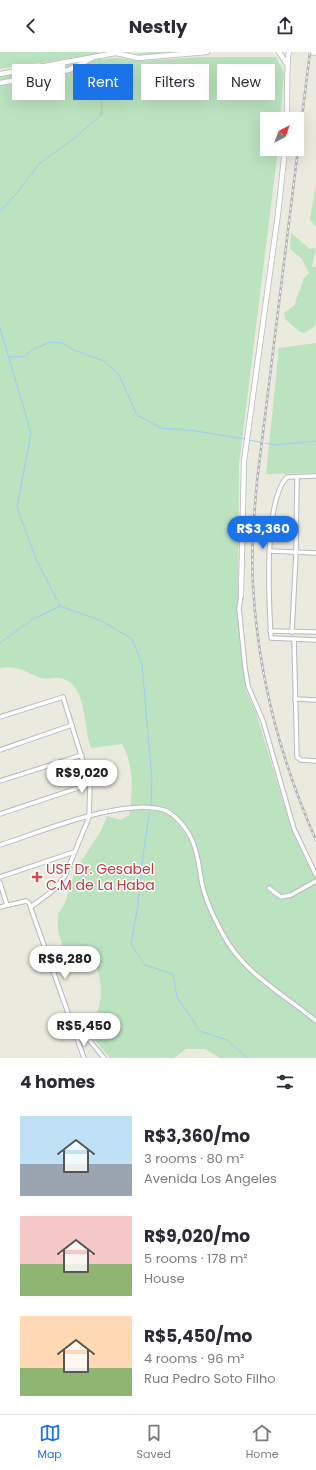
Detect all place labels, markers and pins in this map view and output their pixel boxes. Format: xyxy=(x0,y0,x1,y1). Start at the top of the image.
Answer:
pin: R$3,360 xyxy=(226,516,300,550)
pin: R$9,020 xyxy=(45,760,119,794)
place label: USF Dr. Gesabel C.M de La Haba xyxy=(46,859,155,895)
marker: USF Dr. Gesabel C.M de La Haba xyxy=(31,871,43,883)
pin: R$6,280 xyxy=(28,946,102,980)
pin: R$5,450 xyxy=(47,1013,121,1047)

